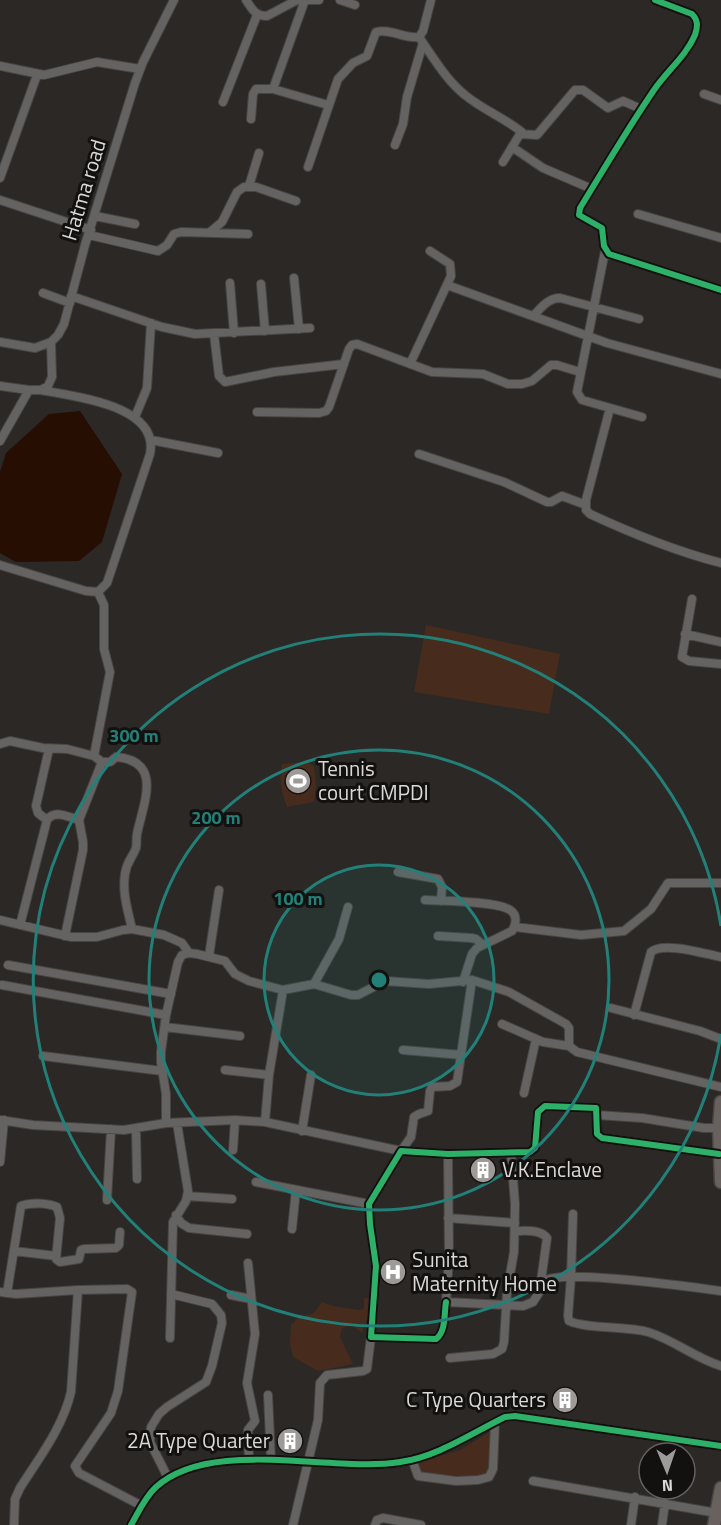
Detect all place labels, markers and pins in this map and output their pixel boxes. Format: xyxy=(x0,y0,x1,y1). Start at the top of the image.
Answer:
place label: Tennis court CMPDI xyxy=(318,752,429,808)
sports icon: Tennis court CMPDI xyxy=(283,766,313,796)
centre of rings xyxy=(369,970,389,990)
place label: V.K.Enclave xyxy=(502,1153,602,1185)
building icon: V.K.Enclave xyxy=(468,1155,498,1185)
place label: Sunita Maternity Home xyxy=(412,1243,557,1299)
hospital icon: Sunita Maternity Home xyxy=(378,1257,408,1287)
place label: C Type Quarters xyxy=(406,1383,546,1415)
building icon: C Type Quarters xyxy=(550,1385,580,1415)
place label: 2A Type Quarter xyxy=(127,1424,270,1456)
building icon: 2A Type Quarter xyxy=(275,1426,305,1456)

